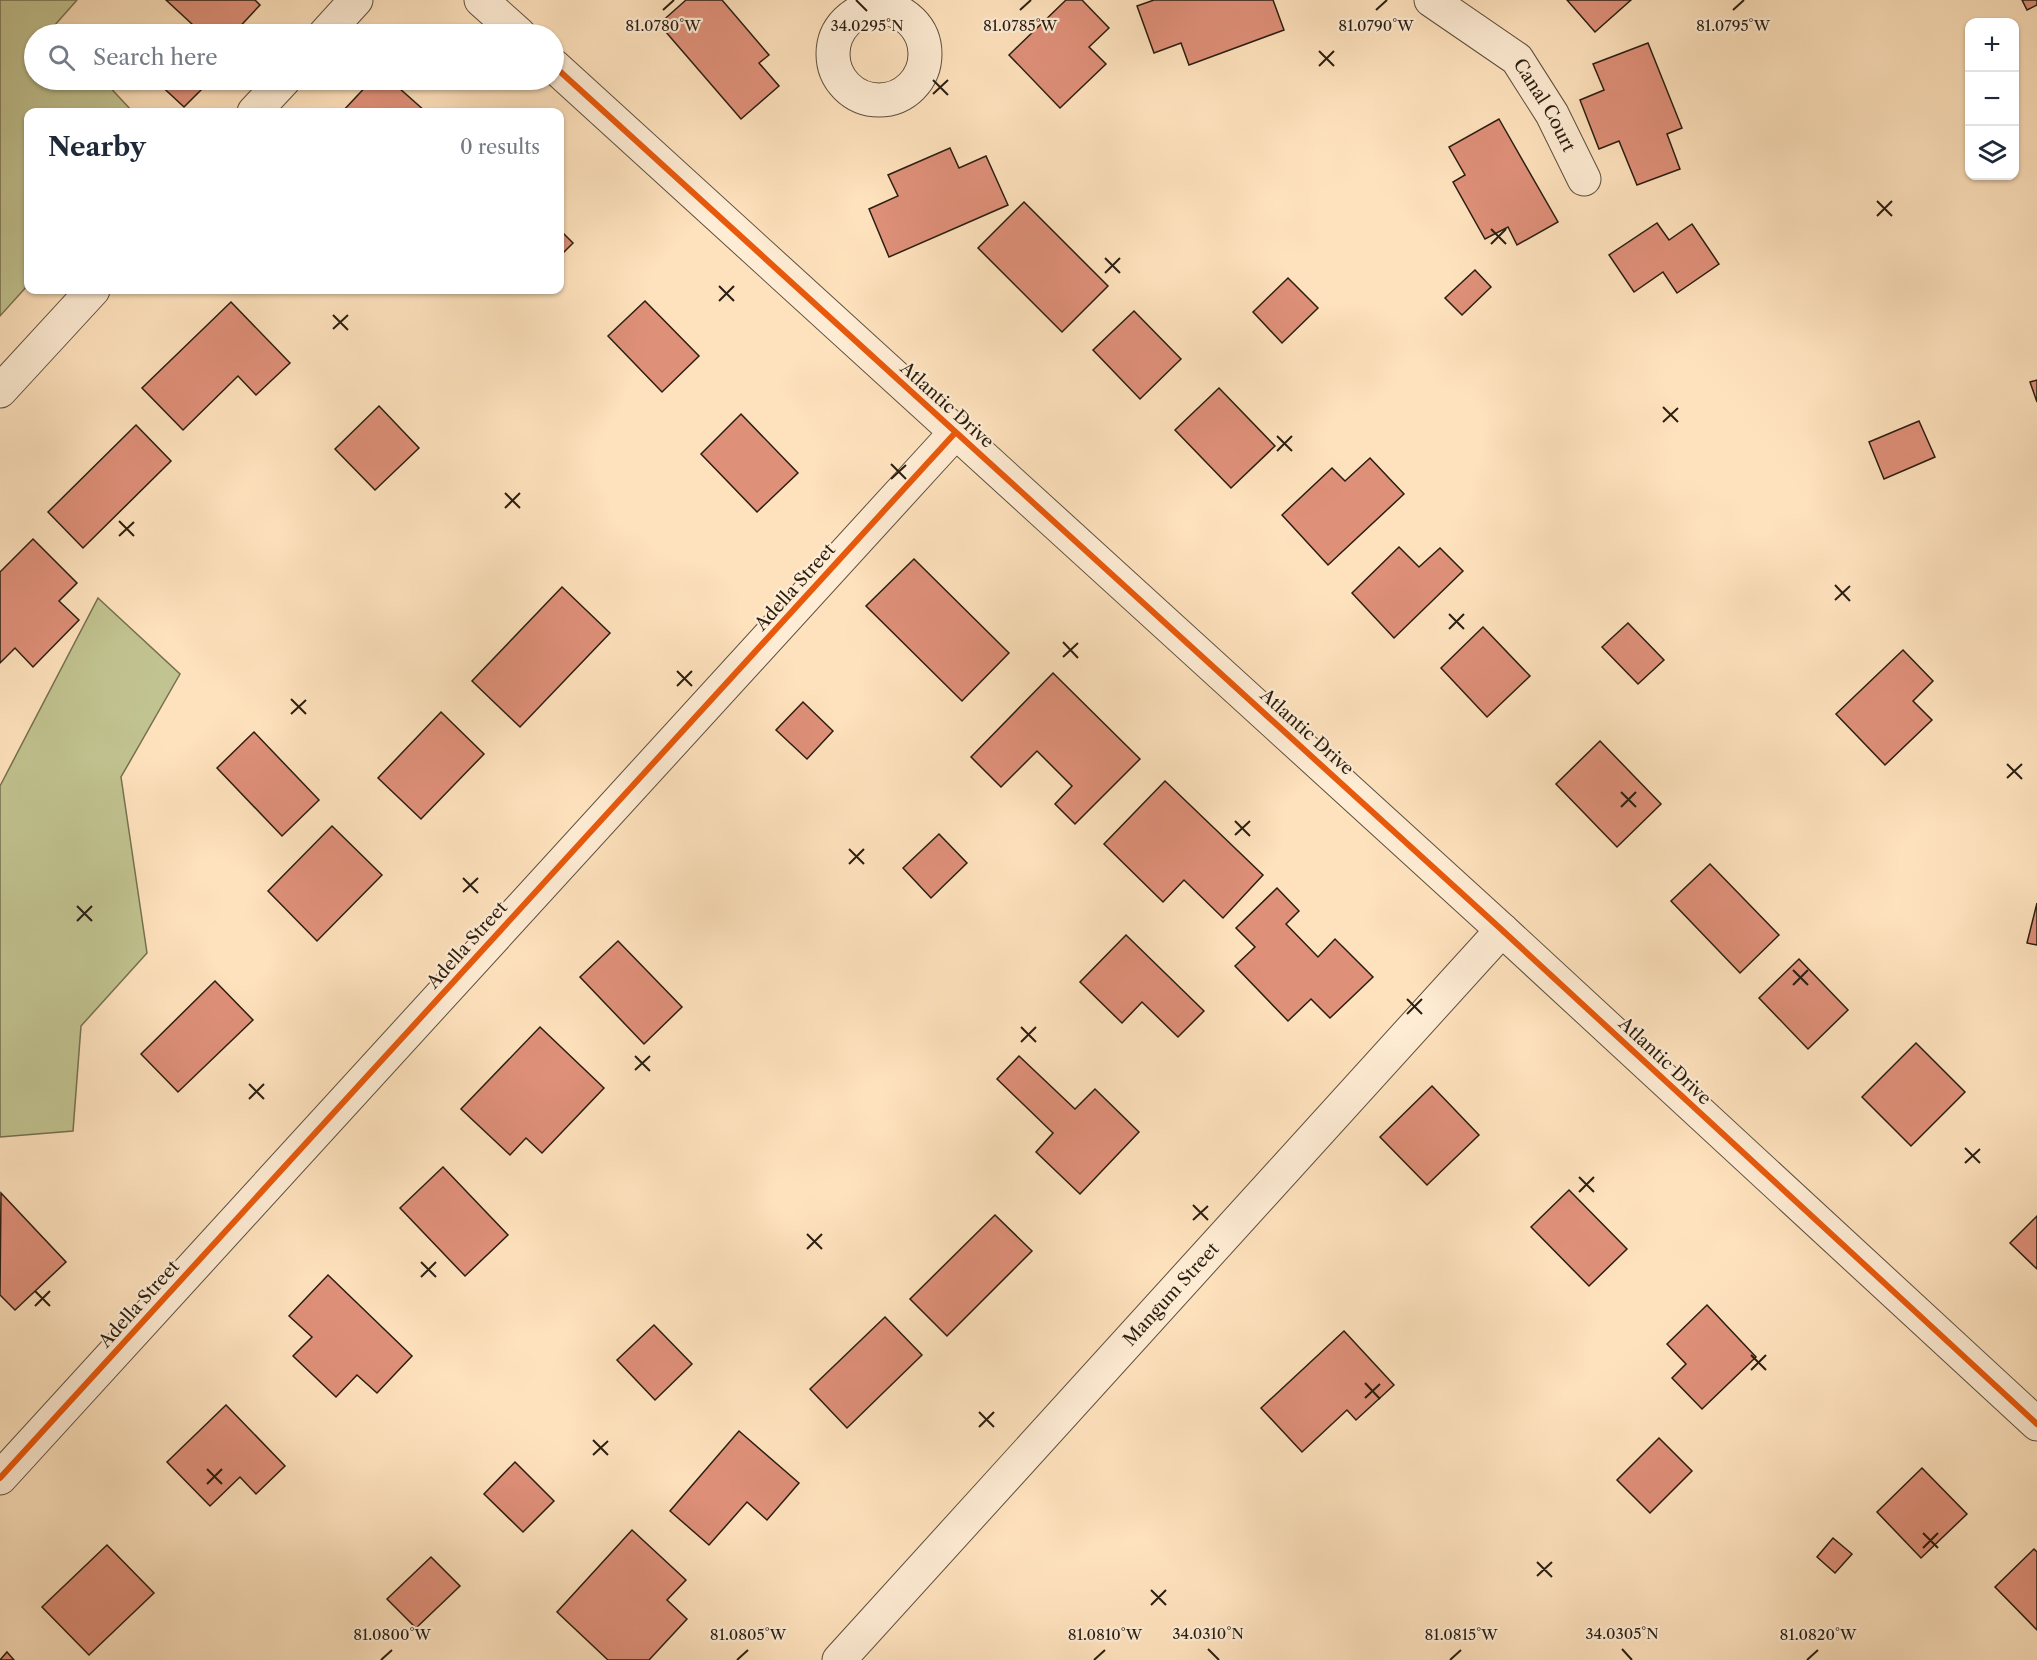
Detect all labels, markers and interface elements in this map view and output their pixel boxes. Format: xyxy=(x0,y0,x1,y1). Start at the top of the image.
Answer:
text: 81.0780°W xyxy=(625,16,701,35)
text: 34.0295°N xyxy=(830,16,904,35)
text: 81.0785°W xyxy=(983,16,1058,35)
text: 81.0790°W xyxy=(1338,16,1414,35)
text: 81.0795°W xyxy=(1696,16,1771,35)
map controls xyxy=(1965,18,2019,180)
button: + xyxy=(1965,18,2019,72)
search box xyxy=(24,24,564,90)
icon: search xyxy=(45,41,78,74)
text: Search here xyxy=(93,44,218,71)
street label: Canal Court xyxy=(1509,54,1580,156)
button: − xyxy=(1965,72,2019,126)
button: layers xyxy=(1965,126,2019,180)
text: Nearby xyxy=(48,131,146,163)
text: 0 results xyxy=(460,135,540,159)
street label: Atlantic Drive xyxy=(895,357,998,453)
street label: Adella Street xyxy=(749,538,840,636)
street label: Atlantic Drive xyxy=(1255,684,1358,780)
street label: Adella Street xyxy=(421,896,512,994)
street label: Atlantic Drive xyxy=(1613,1012,1716,1109)
street label: Mangum Street xyxy=(1119,1238,1224,1351)
street label: Adella Street xyxy=(93,1255,184,1353)
text: 34.0310°N xyxy=(1172,1624,1244,1643)
text: 34.0305°N xyxy=(1585,1624,1659,1643)
text: 81.0800°W xyxy=(353,1625,431,1644)
text: 81.0805°W xyxy=(710,1625,787,1644)
text: 81.0810°W xyxy=(1068,1625,1143,1644)
text: 81.0815°W xyxy=(1424,1625,1498,1644)
text: 81.0820°W xyxy=(1780,1625,1857,1644)

